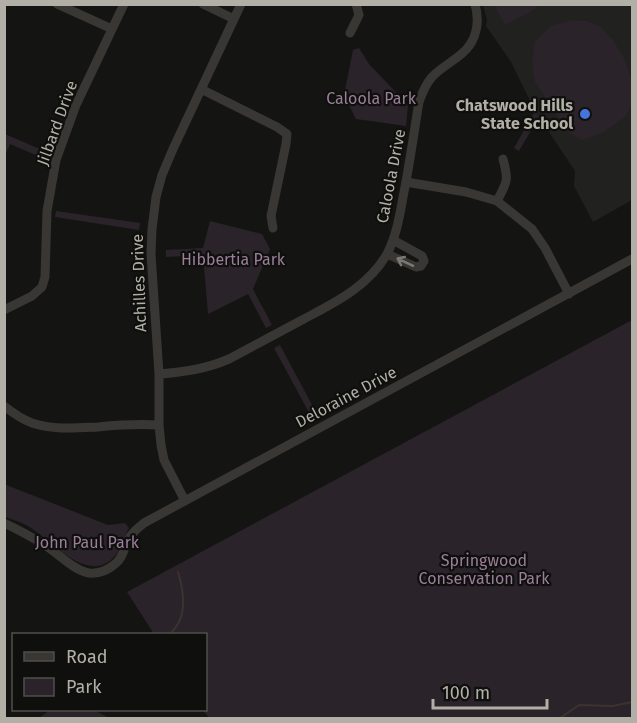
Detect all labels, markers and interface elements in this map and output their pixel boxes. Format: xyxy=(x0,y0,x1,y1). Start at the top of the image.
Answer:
street label: Jilbard Drive xyxy=(33,78,81,168)
park label: Caloola Park xyxy=(326,89,417,108)
place label: Chatswood Hills State School xyxy=(456,96,573,133)
marker: Chatswood Hills State School xyxy=(578,107,592,121)
street label: Caloola Drive xyxy=(373,127,409,225)
street label: Achilles Drive xyxy=(128,234,150,332)
park label: Hibbertia Park xyxy=(181,250,286,269)
one-way arrow xyxy=(396,255,414,267)
street label: Deloraine Drive xyxy=(292,362,400,432)
park label: John Paul Park xyxy=(35,533,140,552)
park label: Springwood Conservation Park xyxy=(419,551,550,588)
legend xyxy=(12,633,207,711)
text: Road xyxy=(66,646,108,668)
scale bar xyxy=(433,672,547,710)
text: Park xyxy=(66,676,102,698)
text: 100 m xyxy=(442,682,490,704)

